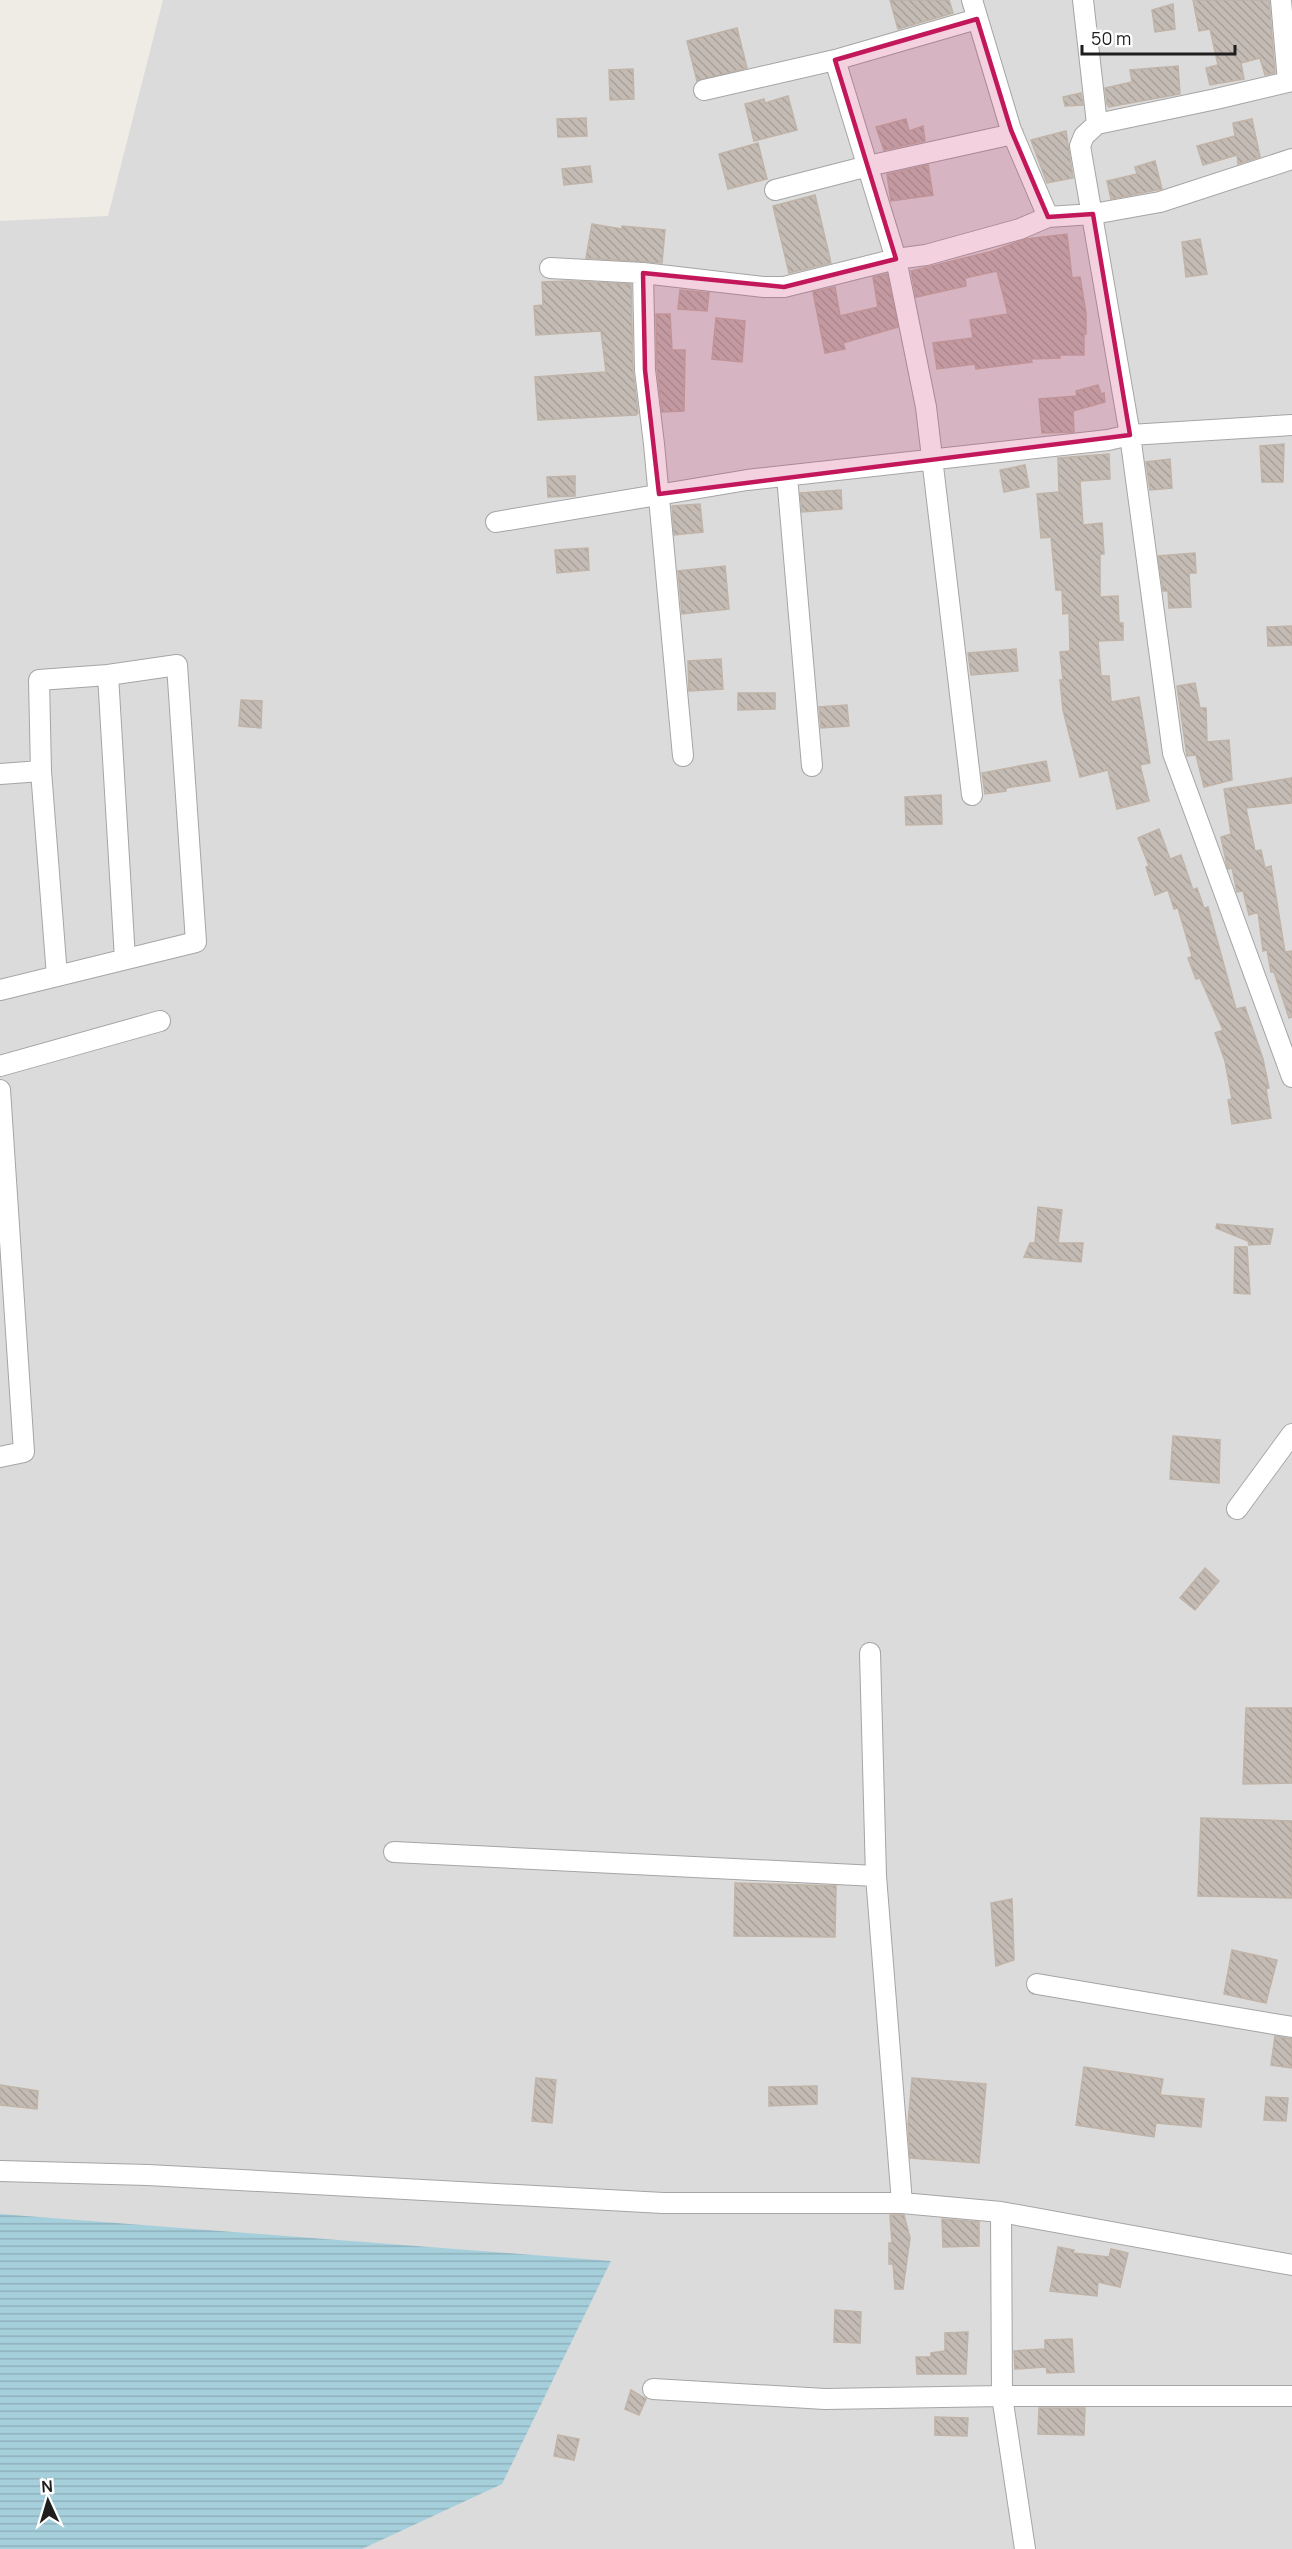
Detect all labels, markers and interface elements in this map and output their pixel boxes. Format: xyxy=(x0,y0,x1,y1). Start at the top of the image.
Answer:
scale bar xyxy=(1082,18,1235,56)
text: 50 m xyxy=(1091,26,1131,50)
north arrow xyxy=(18,2471,78,2531)
text: N xyxy=(40,2475,53,2497)

